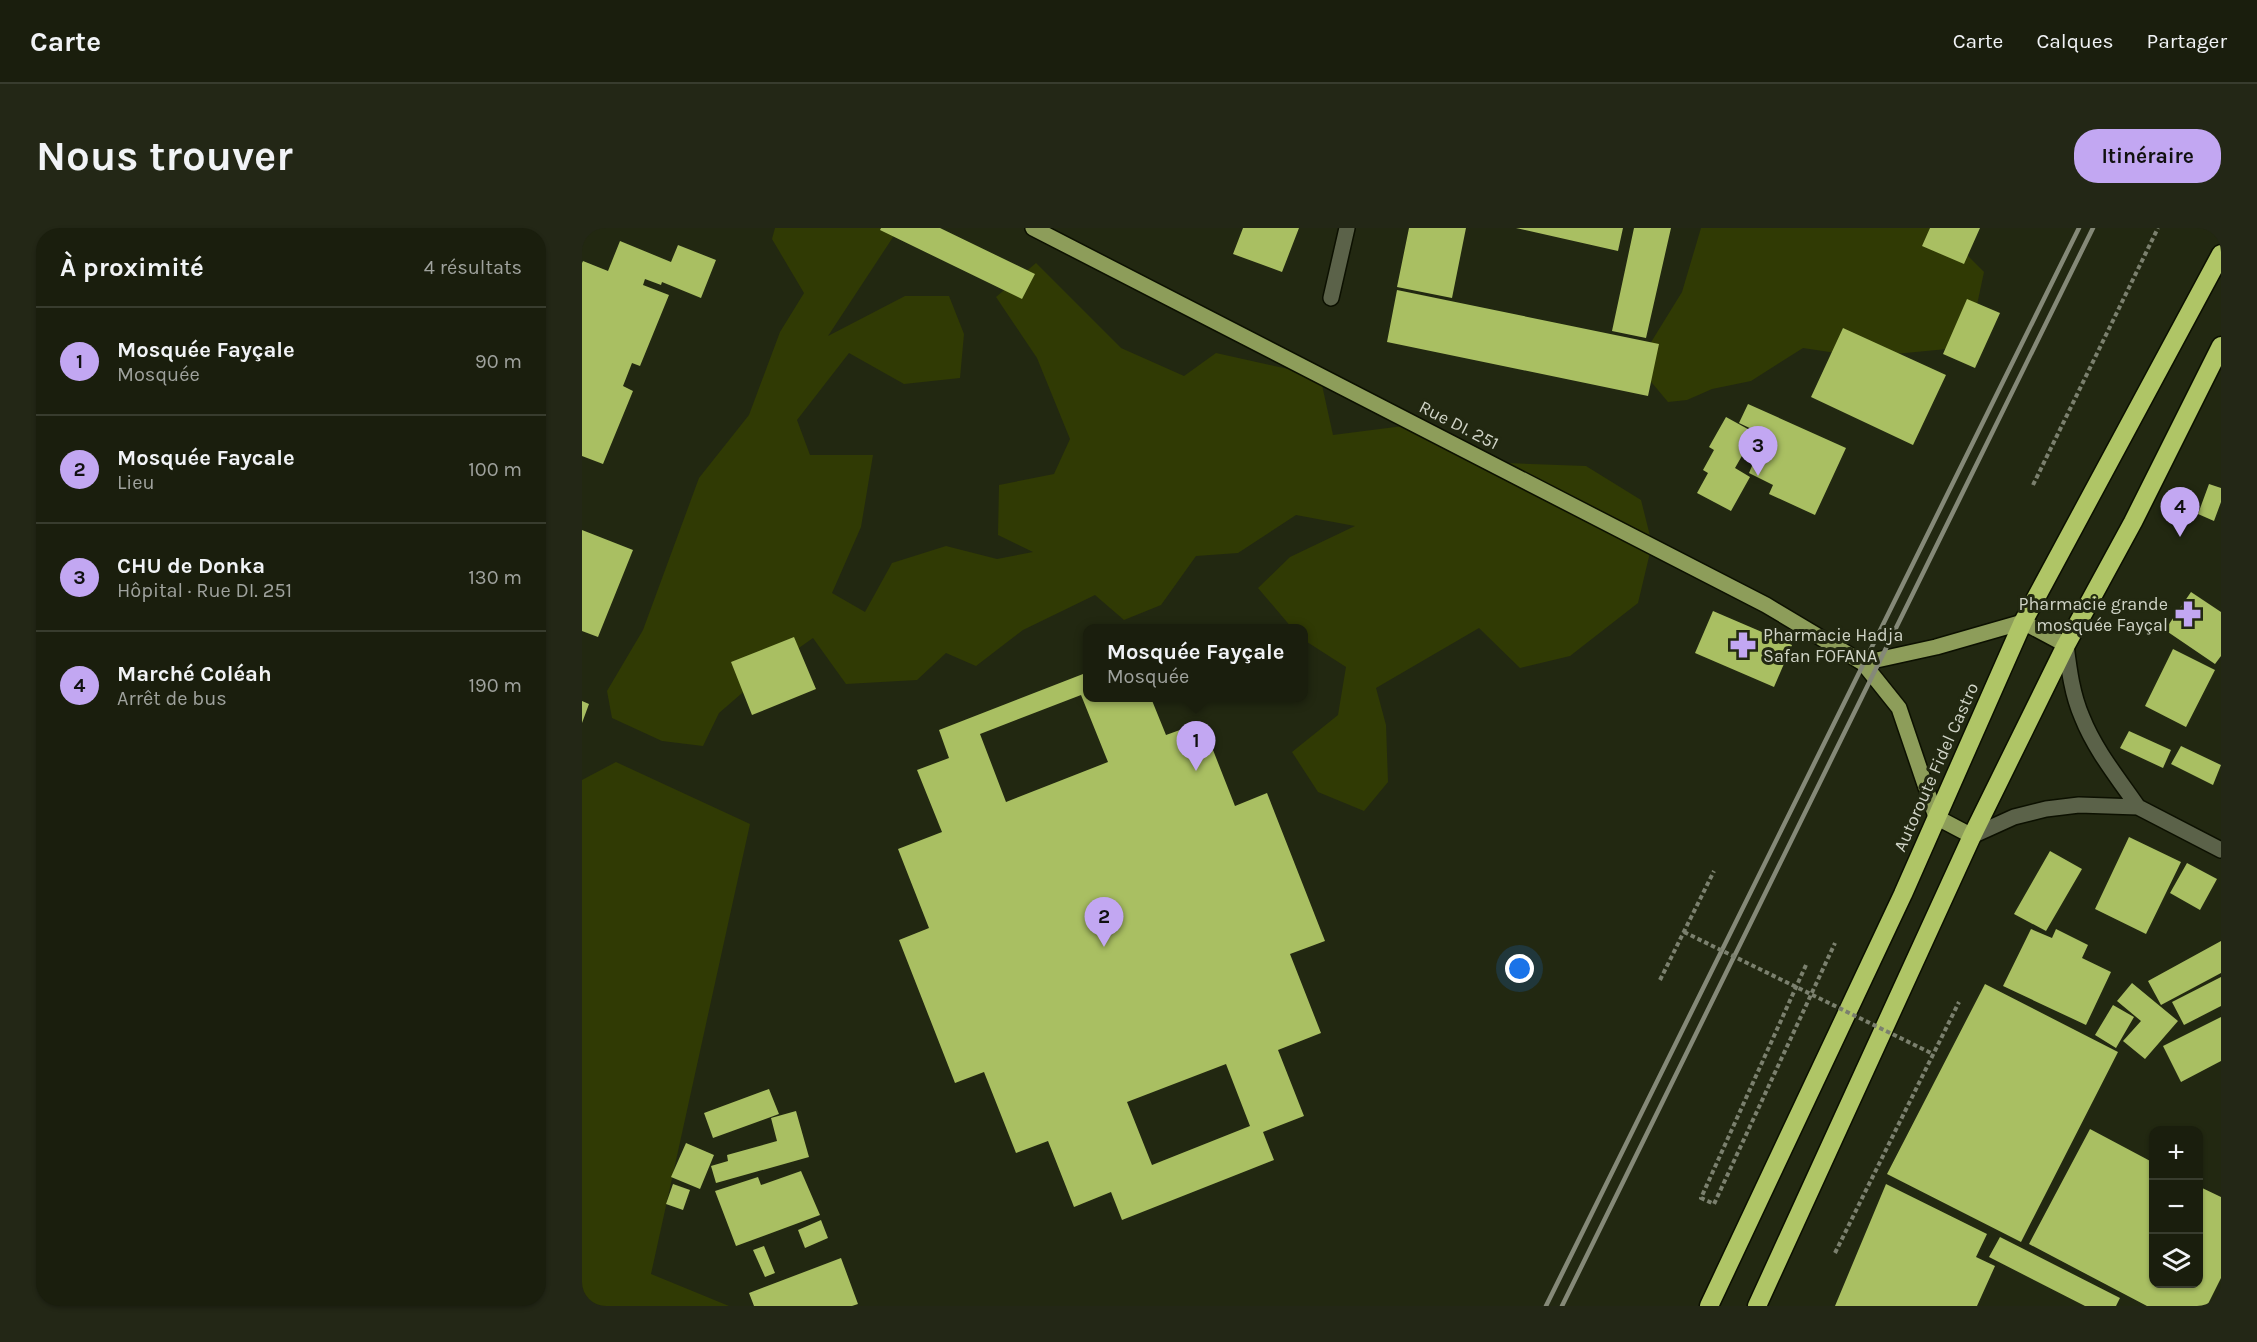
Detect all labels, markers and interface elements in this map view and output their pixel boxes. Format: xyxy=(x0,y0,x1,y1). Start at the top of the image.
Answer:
text: Carte xyxy=(30,25,101,58)
text: Carte xyxy=(1953,29,2003,53)
text: Calques xyxy=(2036,29,2114,53)
text: Partager xyxy=(2147,29,2227,53)
button: Itinéraire xyxy=(2074,129,2221,183)
text: Nous trouver xyxy=(36,131,293,181)
text: À proximité xyxy=(60,252,204,283)
text: 4 résultats xyxy=(424,256,522,279)
text: Mosquée Fayçale xyxy=(117,337,295,363)
text: 1 xyxy=(76,350,83,373)
text: 90 m xyxy=(475,350,522,373)
text: Mosquée xyxy=(117,363,200,386)
street label: Rue DI. 251 xyxy=(1416,396,1502,454)
pin: 3 xyxy=(1738,426,1778,476)
text: Mosquée Faycale xyxy=(117,445,295,471)
text: 2 xyxy=(73,458,86,481)
text: 100 m xyxy=(468,458,522,481)
text: Lieu xyxy=(117,471,155,494)
pin: 4 xyxy=(2160,488,2200,537)
text: CHU de Donka xyxy=(117,553,265,579)
text: 3 xyxy=(73,566,86,589)
text: 130 m xyxy=(468,566,522,589)
text: Hôpital · Rue DI. 251 xyxy=(117,579,292,602)
place label: Pharmacie grande mosquée Fayçal xyxy=(2018,593,2168,636)
pharmacy icon: Pharmacie grande mosquée Fayçal xyxy=(2173,599,2203,629)
popup xyxy=(1083,624,1308,702)
place label: Pharmacie Hadja Safan FOFANA xyxy=(1763,624,1903,667)
pharmacy icon: Pharmacie Hadja Safan FOFANA xyxy=(1728,630,1758,660)
text: Mosquée Fayçale xyxy=(1107,639,1284,665)
text: Marché Coléah xyxy=(117,661,272,687)
text: Mosquée xyxy=(1107,665,1189,688)
text: 4 xyxy=(74,674,85,697)
text: 190 m xyxy=(468,674,522,697)
street label: Autoroute Fidel Castro xyxy=(1889,679,1983,855)
text: Arrêt de bus xyxy=(117,687,227,710)
pin: 1 xyxy=(1176,722,1216,771)
pin: 2 xyxy=(1084,898,1124,947)
your location xyxy=(1505,954,1534,983)
map controls xyxy=(2149,1126,2203,1288)
button: + xyxy=(2149,1126,2203,1180)
button: − xyxy=(2149,1180,2203,1234)
button: layers xyxy=(2149,1234,2203,1288)

